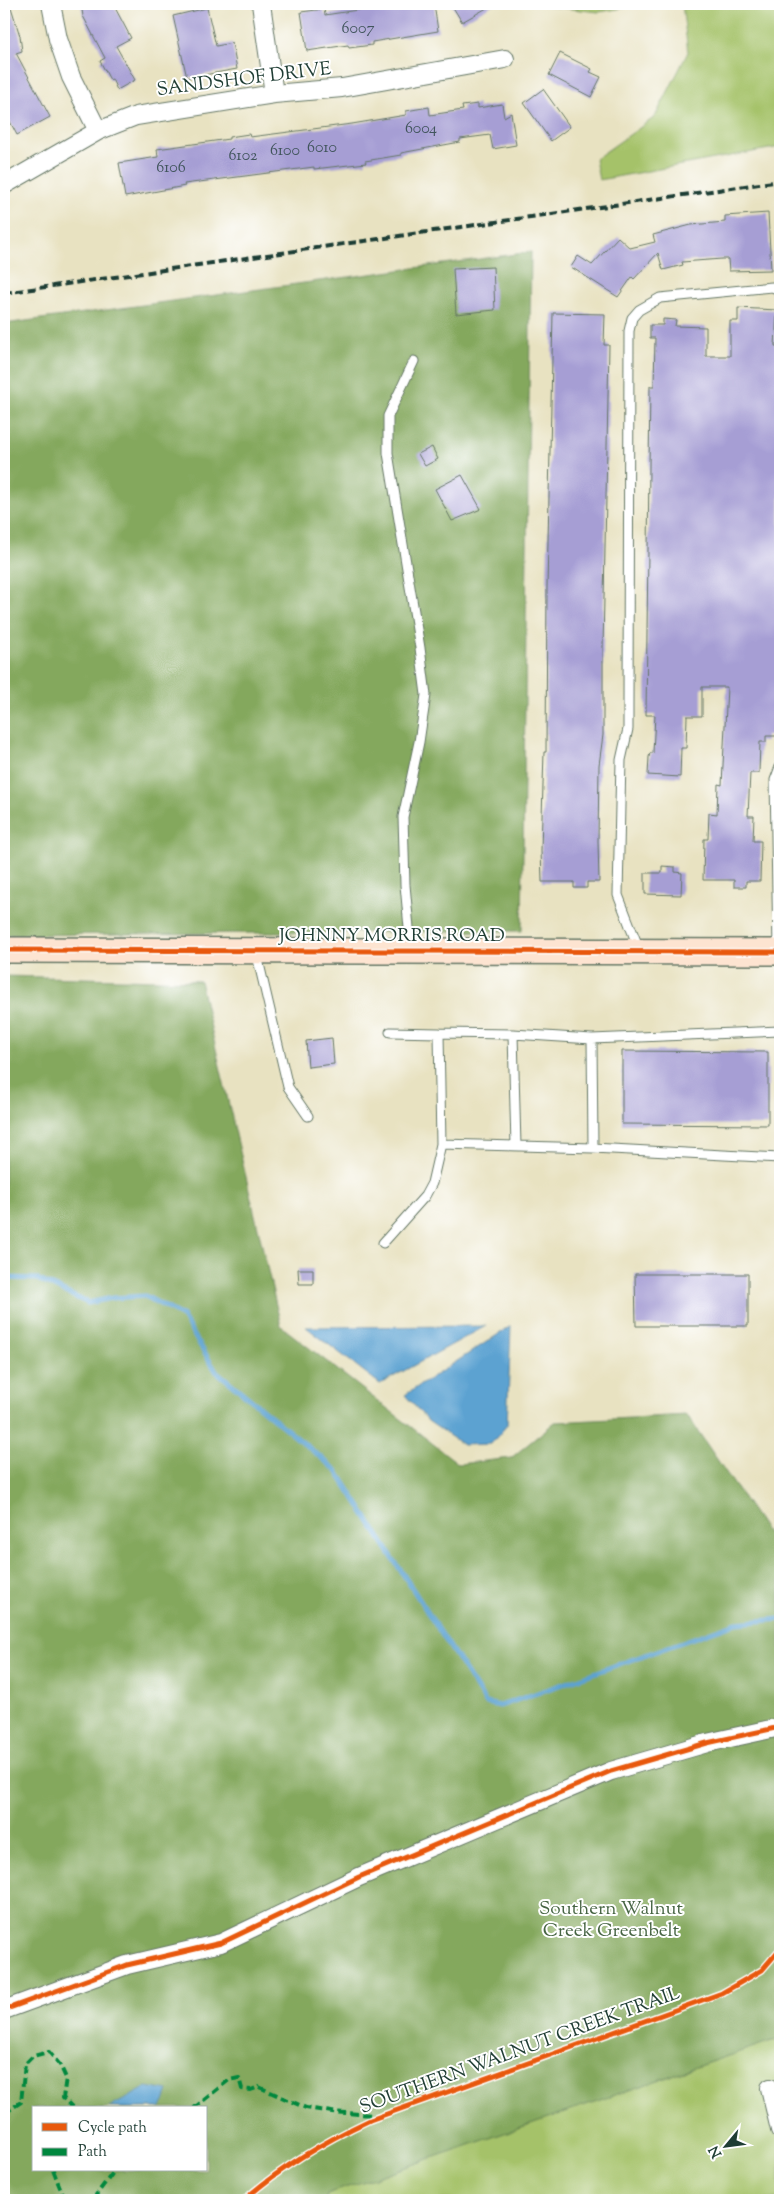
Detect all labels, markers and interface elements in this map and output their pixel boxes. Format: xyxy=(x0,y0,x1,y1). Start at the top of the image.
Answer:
house number: 6007 xyxy=(342,18,374,41)
street label: SANDSHOF DRIVE xyxy=(155,56,333,104)
house number: 6004 xyxy=(405,118,437,141)
house number: 6010 xyxy=(307,137,337,160)
house number: 6100 xyxy=(270,140,300,163)
house number: 6102 xyxy=(229,145,258,168)
house number: 6106 xyxy=(156,157,186,180)
street label: JOHNNY MORRIS ROAD xyxy=(278,923,505,950)
park label: Southern Walnut Creek Greenbelt xyxy=(539,1896,683,1945)
street label: SOUTHERN WALNUT CREEK TRAIL xyxy=(356,1980,684,2122)
legend xyxy=(32,2106,208,2172)
text: Cycle path xyxy=(78,2118,147,2139)
north arrow xyxy=(702,2122,752,2172)
text: Path xyxy=(78,2142,107,2163)
text: N xyxy=(705,2142,728,2161)

